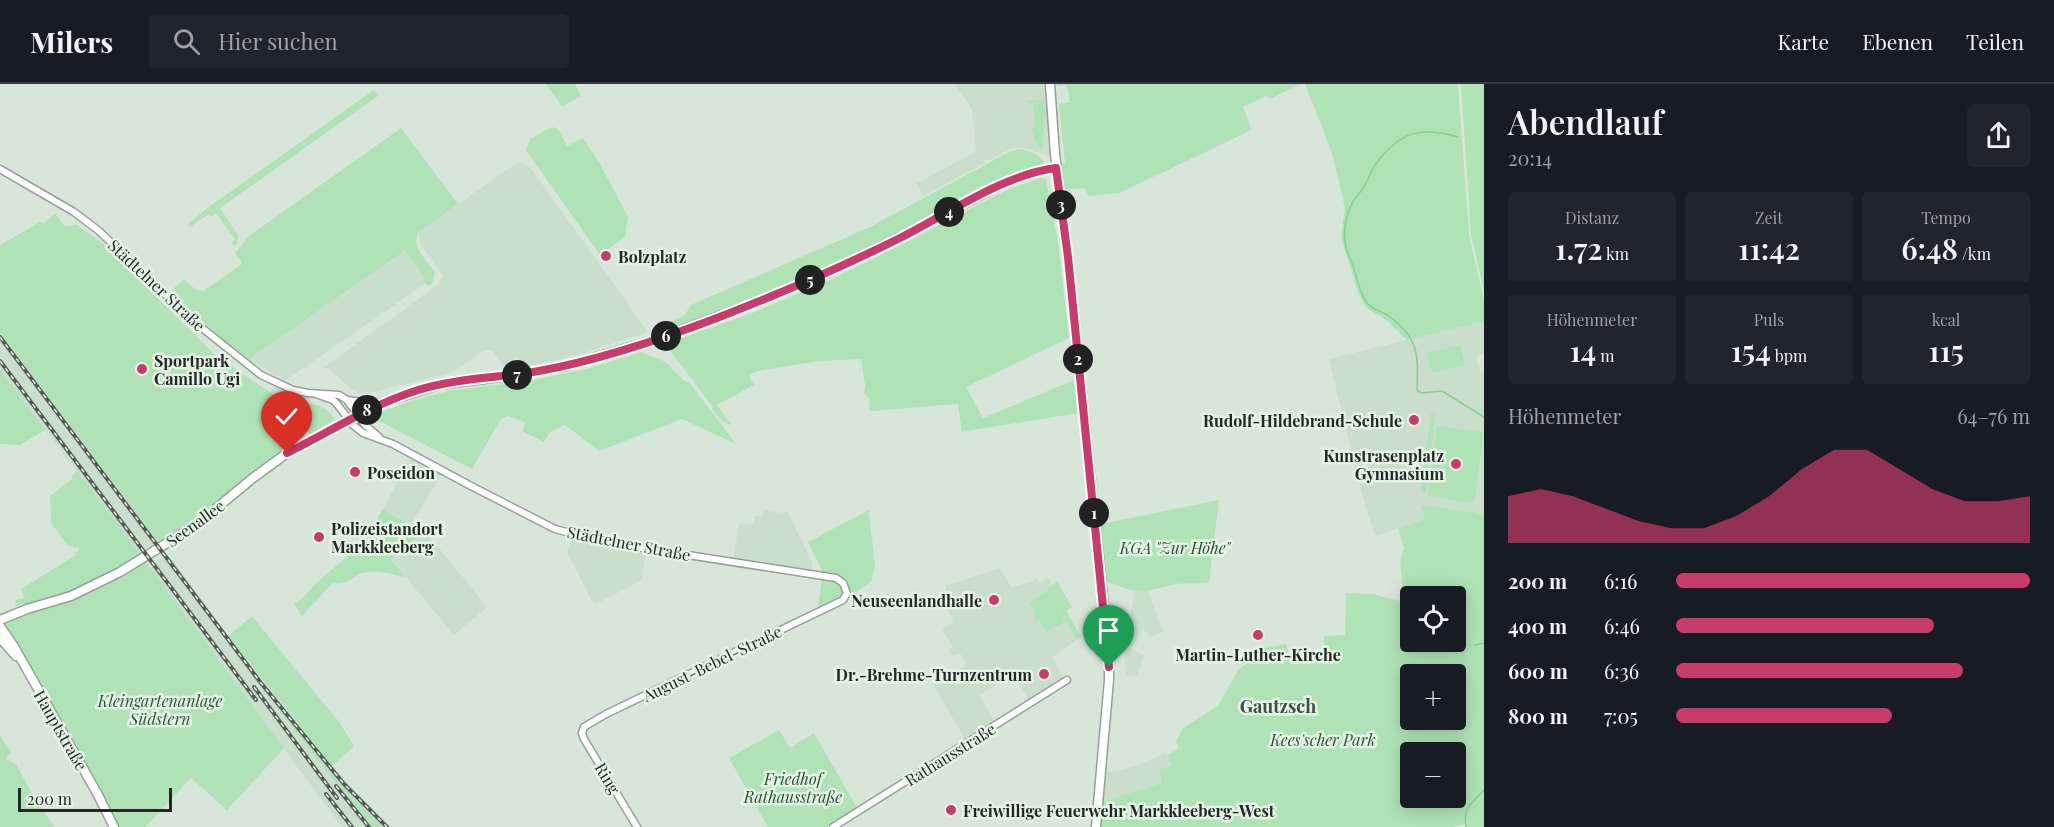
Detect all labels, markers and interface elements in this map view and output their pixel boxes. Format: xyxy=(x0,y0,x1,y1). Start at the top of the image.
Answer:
search box xyxy=(149,14,569,68)
text: Milers xyxy=(30,23,113,60)
icon: search xyxy=(170,25,203,58)
text: Hier suchen xyxy=(218,26,338,56)
text: Karte xyxy=(1778,27,1829,55)
text: Ebenen xyxy=(1862,27,1933,55)
text: Teilen xyxy=(1966,27,2024,55)
text: Abendlauf xyxy=(1508,99,1663,143)
button: share xyxy=(1967,104,2030,167)
text: 20:14 xyxy=(1508,144,1552,171)
pin: 3 xyxy=(1046,190,1076,220)
text: 3 xyxy=(1057,194,1065,215)
pin: 4 xyxy=(934,197,964,227)
text: 4 xyxy=(945,201,953,222)
text: Distanz xyxy=(1565,207,1619,228)
text: Zeit xyxy=(1755,207,1783,228)
text: Tempo xyxy=(1921,207,1971,228)
text: 1.72 xyxy=(1555,228,1602,268)
text: 11:42 xyxy=(1738,228,1800,268)
text: 6:48 xyxy=(1901,228,1958,268)
street label: Städtelner Straße xyxy=(104,235,210,335)
text: km xyxy=(1602,243,1629,264)
text: /km xyxy=(1958,243,1991,264)
place label: Bolzplatz xyxy=(618,246,687,267)
marker: Bolzplatz xyxy=(599,249,613,263)
pin: 5 xyxy=(795,265,825,295)
text: 5 xyxy=(806,269,814,290)
text: Höhenmeter xyxy=(1547,309,1637,330)
text: Puls xyxy=(1754,309,1784,330)
text: kcal xyxy=(1932,309,1960,330)
pin: 6 xyxy=(651,321,681,351)
text: 6 xyxy=(662,325,670,346)
text: 14 xyxy=(1569,330,1596,370)
text: 154 xyxy=(1731,330,1771,370)
text: 115 xyxy=(1928,330,1964,370)
pin: 2 xyxy=(1063,344,1093,374)
text: m xyxy=(1596,345,1615,366)
text: bpm xyxy=(1771,345,1807,366)
text: 2 xyxy=(1074,348,1082,369)
place label: Sportpark Camillo Ugi xyxy=(154,350,240,389)
pin: 7 xyxy=(502,360,532,390)
marker: Sportpark Camillo Ugi xyxy=(135,362,149,376)
text: 7 xyxy=(513,364,521,385)
pin xyxy=(261,391,312,453)
pin: 8 xyxy=(352,395,382,425)
text: 8 xyxy=(363,399,371,420)
icon: check xyxy=(270,400,303,433)
text: Höhenmeter xyxy=(1508,402,1621,429)
text: 64–76 m xyxy=(1957,402,2030,429)
place label: Rudolf-Hildebrand-Schule xyxy=(1203,410,1402,431)
marker: Rudolf-Hildebrand-Schule xyxy=(1407,413,1421,427)
place label: Kunstrasenplatz Gymnasium xyxy=(1323,445,1445,484)
marker: Kunstrasenplatz Gymnasium xyxy=(1449,457,1463,471)
place label: Poseidon xyxy=(367,462,435,483)
marker: Poseidon xyxy=(348,465,362,479)
street label: Seenallee xyxy=(162,495,228,551)
pin: 1 xyxy=(1079,498,1109,528)
text: 1 xyxy=(1091,502,1097,523)
place label: Polizeistandort Markkleeberg xyxy=(331,518,444,557)
street label: Städtelner Straße xyxy=(566,521,692,565)
marker: Polizeistandort Markkleeberg xyxy=(312,530,326,544)
park label: KGA "Zur Höhe" xyxy=(1119,537,1232,558)
text: 200 m xyxy=(1508,567,1567,594)
text: 6:16 xyxy=(1604,567,1637,594)
map controls xyxy=(1400,586,1466,808)
button: locate xyxy=(1400,586,1466,652)
place label: Neuseenlandhalle xyxy=(851,590,982,611)
marker: Neuseenlandhalle xyxy=(987,593,1001,607)
pin xyxy=(1083,605,1134,667)
text: 400 m xyxy=(1508,612,1567,639)
text: 6:46 xyxy=(1604,612,1640,639)
icon: arrive xyxy=(1092,614,1125,647)
street label: August-Bebel-Straße xyxy=(638,620,785,706)
marker: Martin-Luther-Kirche xyxy=(1251,628,1265,642)
place label: Martin-Luther-Kirche xyxy=(1175,644,1341,665)
text: 600 m xyxy=(1508,657,1568,684)
text: 6:36 xyxy=(1604,657,1639,684)
place label: Dr.-Brehme-Turnzentrum xyxy=(835,664,1033,685)
button: + xyxy=(1400,664,1466,730)
marker: Dr.-Brehme-Turnzentrum xyxy=(1037,667,1051,681)
street label: Hauptstraße xyxy=(30,686,92,774)
park label: Kleingartenanlage Südstern xyxy=(97,690,222,729)
district label: Gautzsch xyxy=(1240,694,1316,718)
text: 800 m xyxy=(1508,702,1568,729)
text: 7:05 xyxy=(1604,702,1638,729)
street label: Rathausstraße xyxy=(901,718,999,790)
park label: Kees'scher Park xyxy=(1269,729,1376,750)
button: − xyxy=(1400,742,1466,808)
street label: Ring xyxy=(591,758,626,798)
park label: Friedhof Rathausstraße xyxy=(743,768,842,807)
scale bar xyxy=(18,785,172,812)
text: 200 m xyxy=(27,788,72,809)
place label: Freiwillige Feuerwehr Markkleeberg-West xyxy=(963,800,1275,821)
marker: Freiwillige Feuerwehr Markkleeberg-West xyxy=(944,803,958,817)

